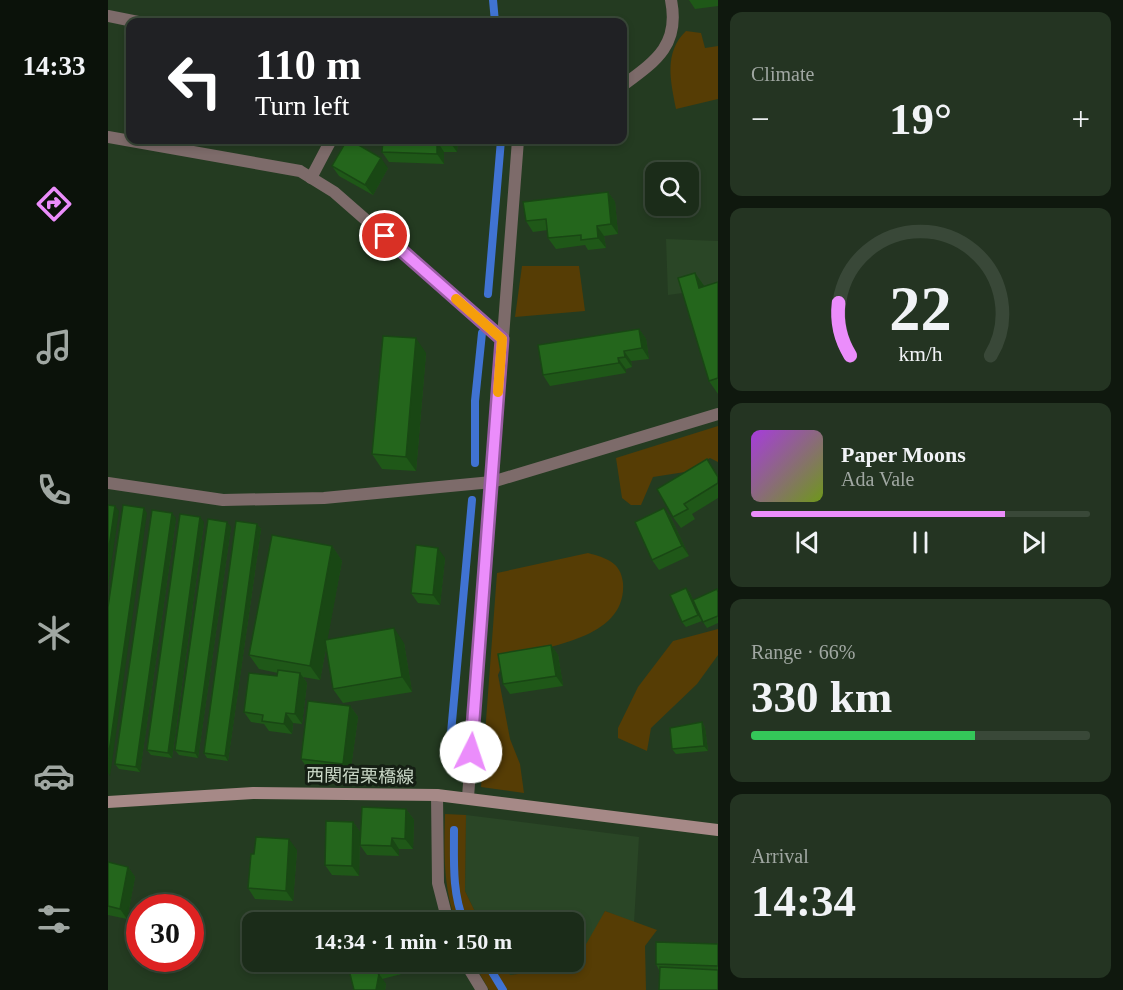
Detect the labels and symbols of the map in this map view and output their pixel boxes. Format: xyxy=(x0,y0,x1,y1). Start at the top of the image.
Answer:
pin xyxy=(359,210,410,261)
position arrow xyxy=(439,720,503,784)
street label: 西関宿栗橋線 xyxy=(306,765,414,787)
speed limit sign: 30 xyxy=(126,894,204,972)

